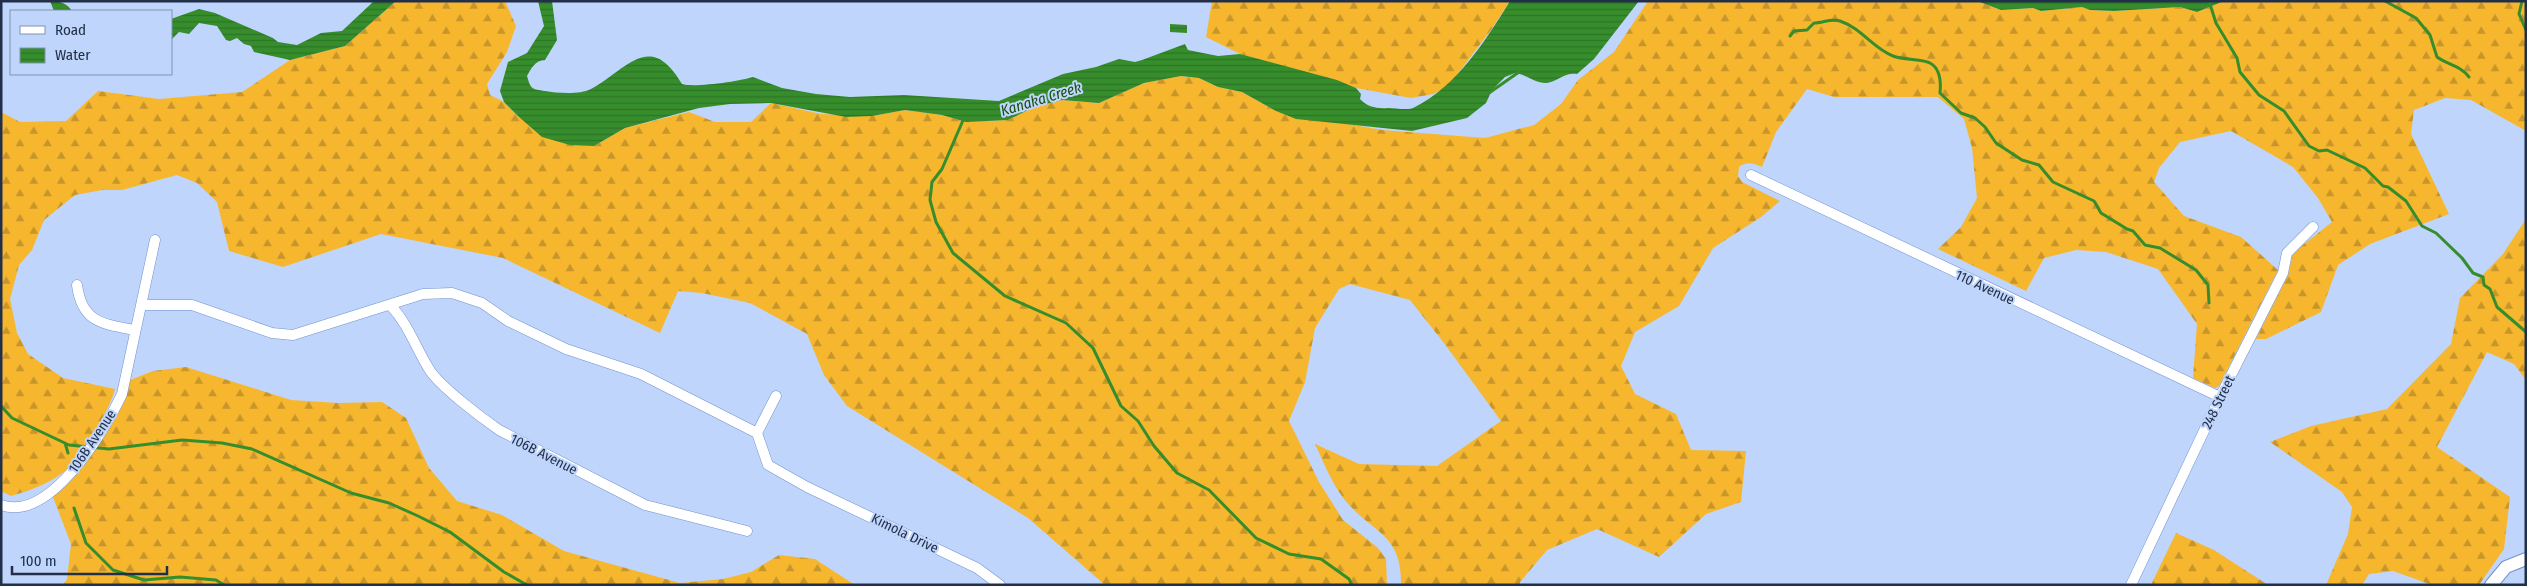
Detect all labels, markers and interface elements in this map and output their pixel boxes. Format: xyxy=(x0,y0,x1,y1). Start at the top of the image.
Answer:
legend xyxy=(10,10,172,75)
text: Road xyxy=(55,21,86,39)
text: Water xyxy=(55,46,91,64)
water label: Kanaka Creek xyxy=(998,78,1084,120)
street label: 110 Avenue xyxy=(1952,266,2017,309)
street label: 248 Street xyxy=(2198,372,2239,432)
street label: 106B Avenue xyxy=(65,406,120,476)
street label: 106B Avenue xyxy=(508,430,580,479)
street label: Kimola Drive xyxy=(868,510,941,557)
scale bar xyxy=(12,544,168,576)
text: 100 m xyxy=(20,552,57,570)

